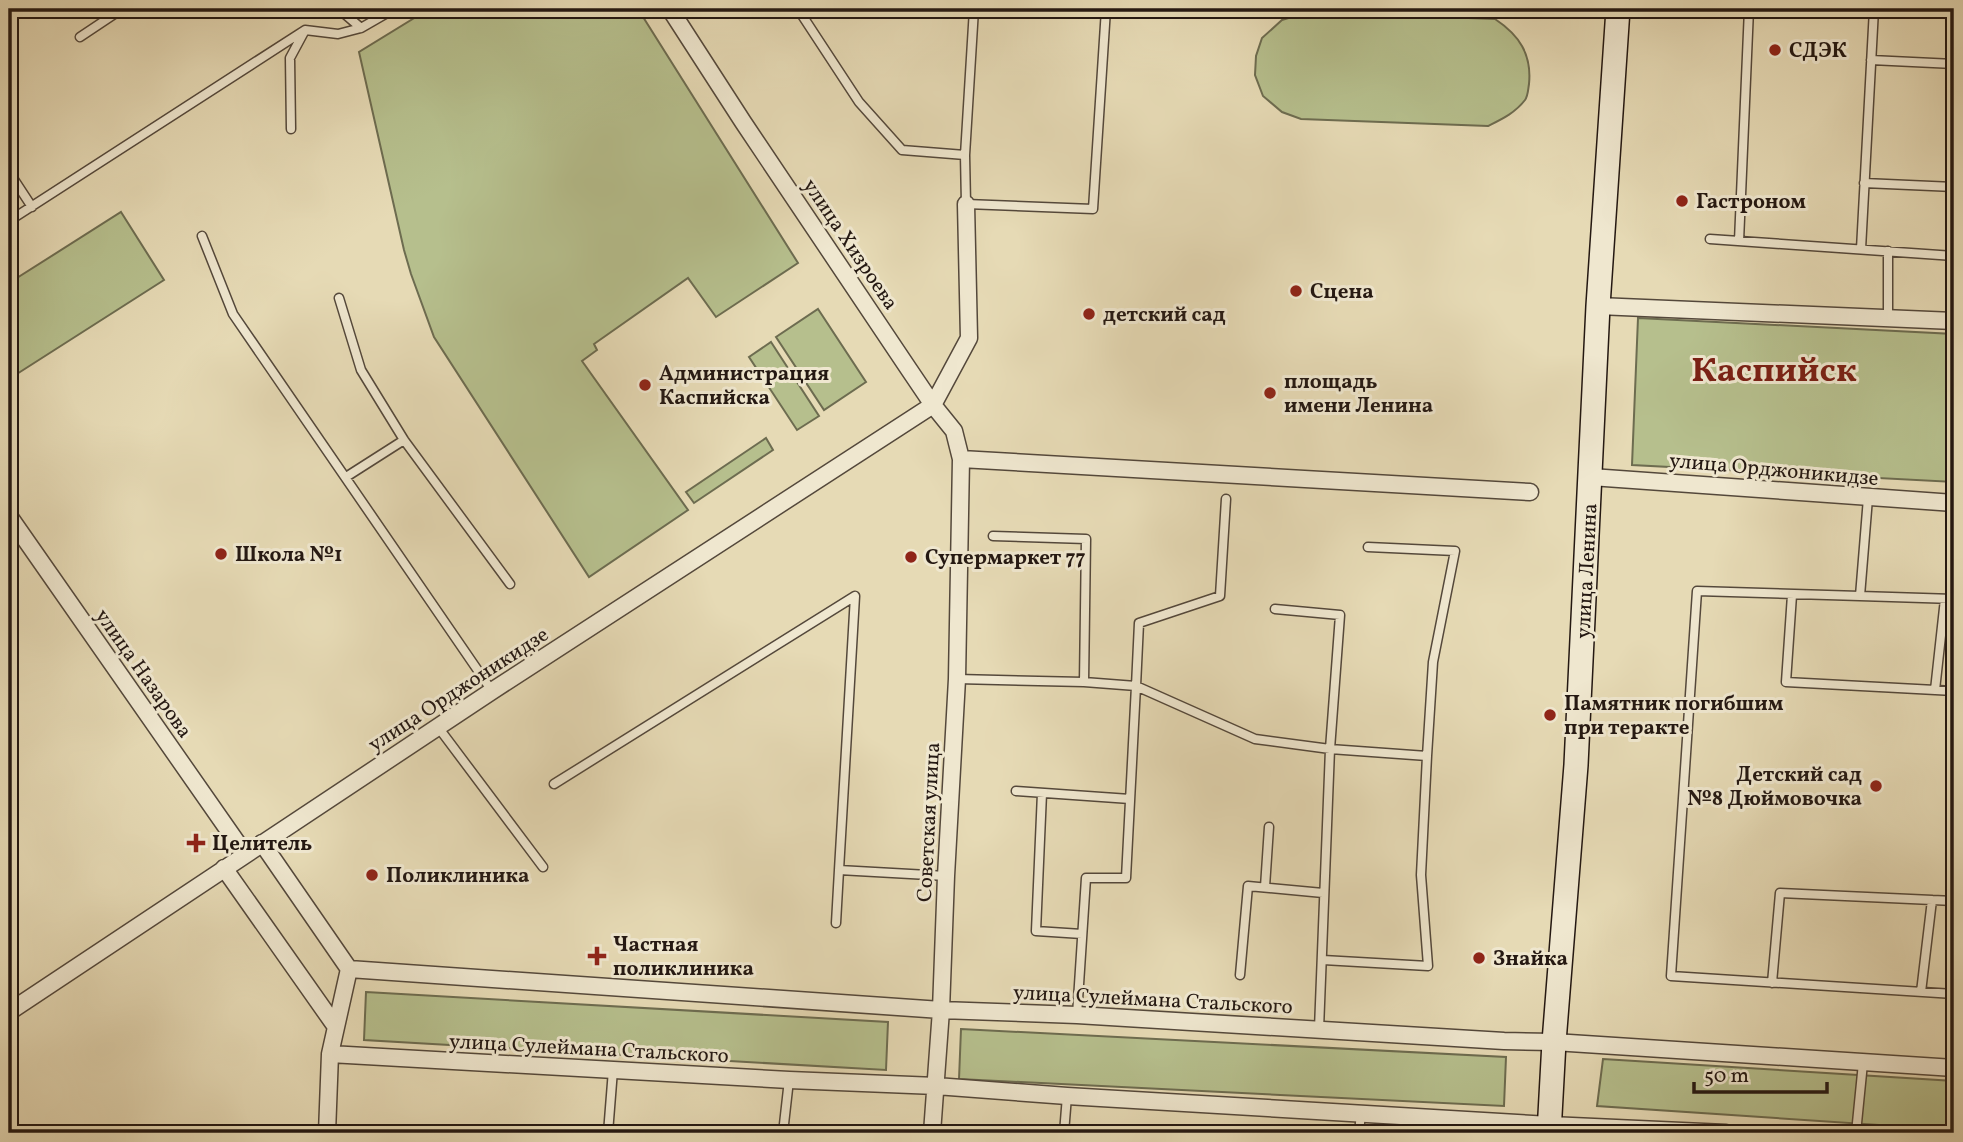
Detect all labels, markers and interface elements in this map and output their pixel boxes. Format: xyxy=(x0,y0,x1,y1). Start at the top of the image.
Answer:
place label: СДЭК xyxy=(1789,37,1847,66)
marker: СДЭК xyxy=(1767,42,1783,58)
street label: улица Хизроева xyxy=(795,173,905,316)
place label: Гастроном xyxy=(1696,188,1806,217)
marker: Гастроном xyxy=(1674,193,1690,209)
place label: Сцена xyxy=(1310,278,1374,307)
marker: Сцена xyxy=(1288,283,1304,299)
place label: детский сад xyxy=(1103,301,1226,330)
marker: детский сад xyxy=(1081,306,1097,322)
district label: Каспийск xyxy=(1691,348,1857,396)
place label: Администрация Каспийска xyxy=(659,360,829,413)
place label: площадь имени Ленина xyxy=(1284,368,1433,421)
marker: Администрация Каспийска xyxy=(637,377,653,393)
marker: площадь имени Ленина xyxy=(1262,385,1278,401)
street label: улица Орджоникидзе xyxy=(1668,447,1880,494)
street label: улица Ленина xyxy=(1569,503,1606,640)
place label: Школа №1 xyxy=(235,541,342,570)
place label: Супермаркет 77 xyxy=(925,544,1086,573)
marker: Школа №1 xyxy=(213,546,229,562)
marker: Супермаркет 77 xyxy=(903,549,919,565)
street label: улица Назарова xyxy=(87,603,198,745)
street label: улица Орджоникидзе xyxy=(363,621,555,760)
place label: Памятник погибшим при теракте xyxy=(1564,690,1784,743)
marker: Памятник погибшим при теракте xyxy=(1542,707,1558,723)
street label: Советская улица xyxy=(911,741,948,903)
place label: Детский сад №8 Дюймовочка xyxy=(1687,761,1862,814)
marker: Детский сад №8 Дюймовочка xyxy=(1868,778,1884,794)
place label: Целитель xyxy=(212,830,312,859)
marker: Целитель xyxy=(186,833,206,853)
place label: Поликлиника xyxy=(386,862,530,891)
marker: Поликлиника xyxy=(364,867,380,883)
place label: Частная поликлиника xyxy=(613,931,754,984)
place label: Знайка xyxy=(1493,945,1568,974)
marker: Частная поликлиника xyxy=(587,946,607,966)
marker: Знайка xyxy=(1471,950,1487,966)
street label: улица Сулеймана Стальского xyxy=(1012,979,1293,1022)
street label: улица Сулеймана Стальского xyxy=(448,1028,729,1071)
scale bar xyxy=(1694,1051,1826,1095)
text: 50 m xyxy=(1704,1062,1749,1091)

